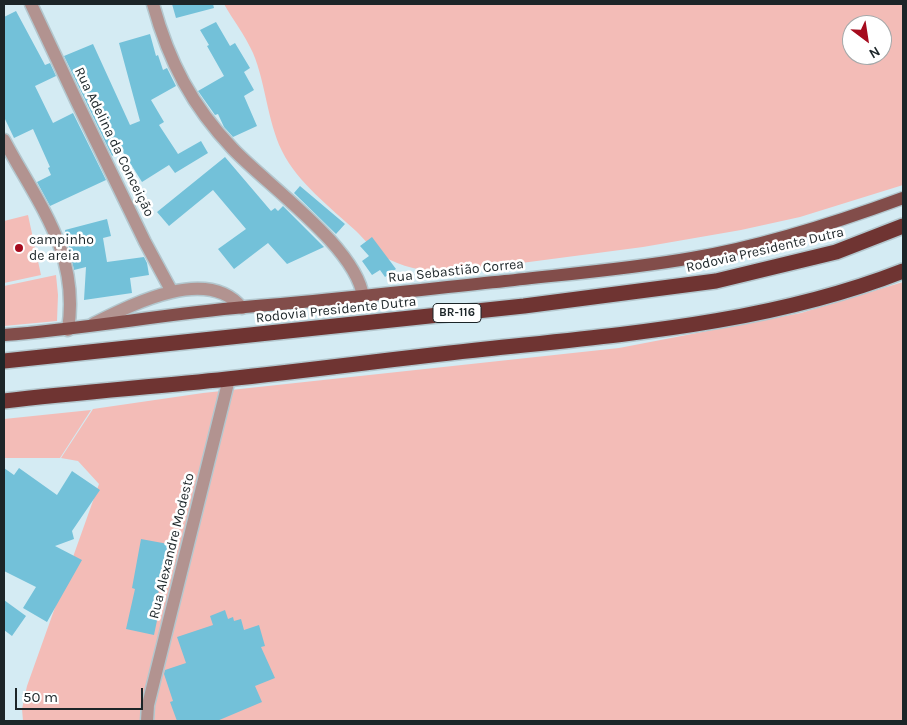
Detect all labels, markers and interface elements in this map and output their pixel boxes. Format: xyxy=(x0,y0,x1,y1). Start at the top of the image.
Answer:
north arrow xyxy=(842,15,892,65)
text: N xyxy=(866,43,883,62)
street label: Rua Adelina da Conceição xyxy=(70,64,158,220)
street label: Rodovia Presidente Dutra xyxy=(684,224,846,276)
place label: campinho de areia xyxy=(29,232,94,264)
marker: campinho de areia xyxy=(13,242,25,254)
street label: Rua Sebastião Correa xyxy=(387,256,525,286)
street label: Rodovia Presidente Dutra xyxy=(255,293,417,327)
road number: BR-116 xyxy=(433,304,481,322)
street label: Rua Alexandre Modesto xyxy=(146,471,198,621)
scale bar xyxy=(18,678,145,710)
text: 50 m xyxy=(23,688,58,706)

